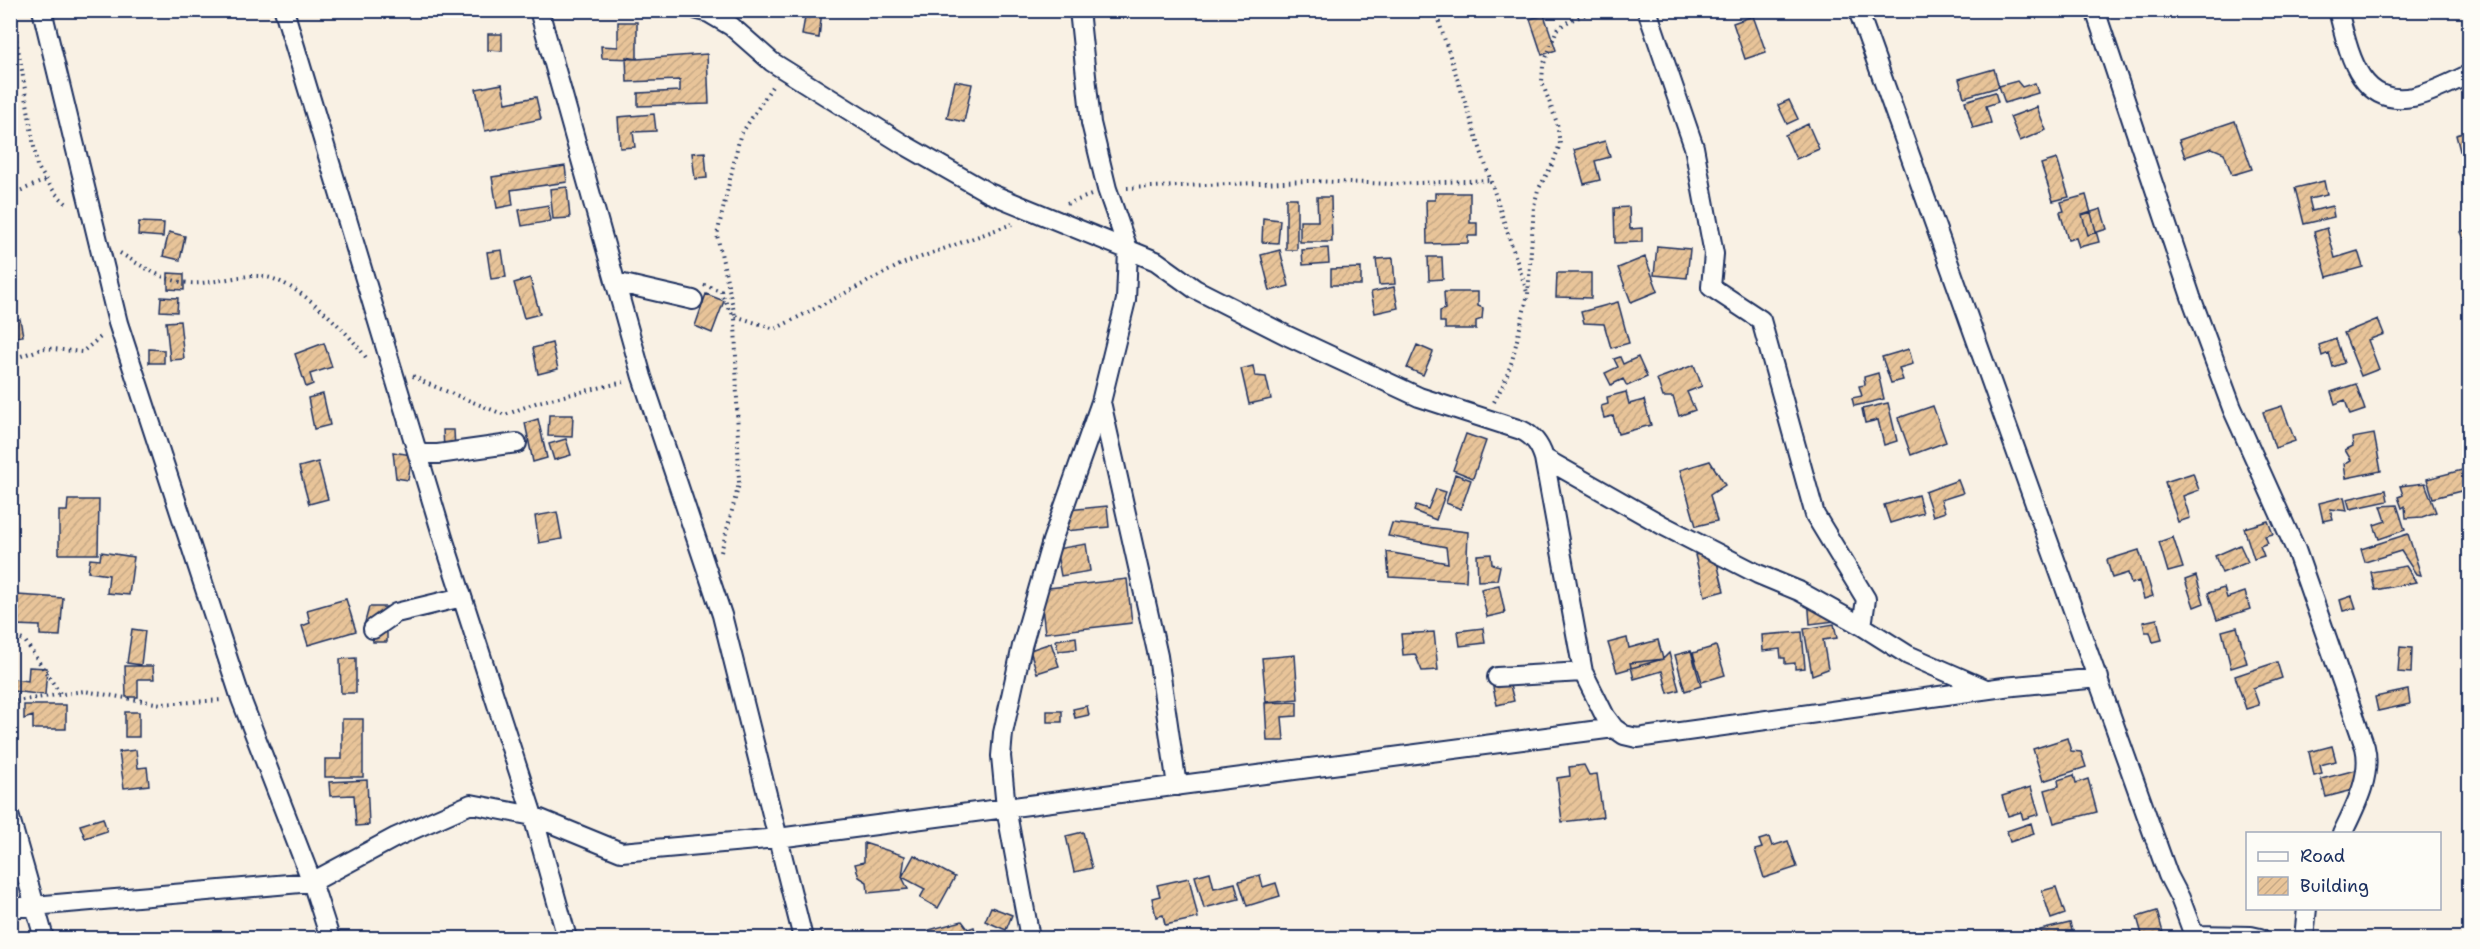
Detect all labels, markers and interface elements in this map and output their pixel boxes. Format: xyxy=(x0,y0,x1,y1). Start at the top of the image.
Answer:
legend xyxy=(2246,832,2441,910)
text: Road xyxy=(2300,844,2345,868)
text: Building xyxy=(2300,874,2369,898)

